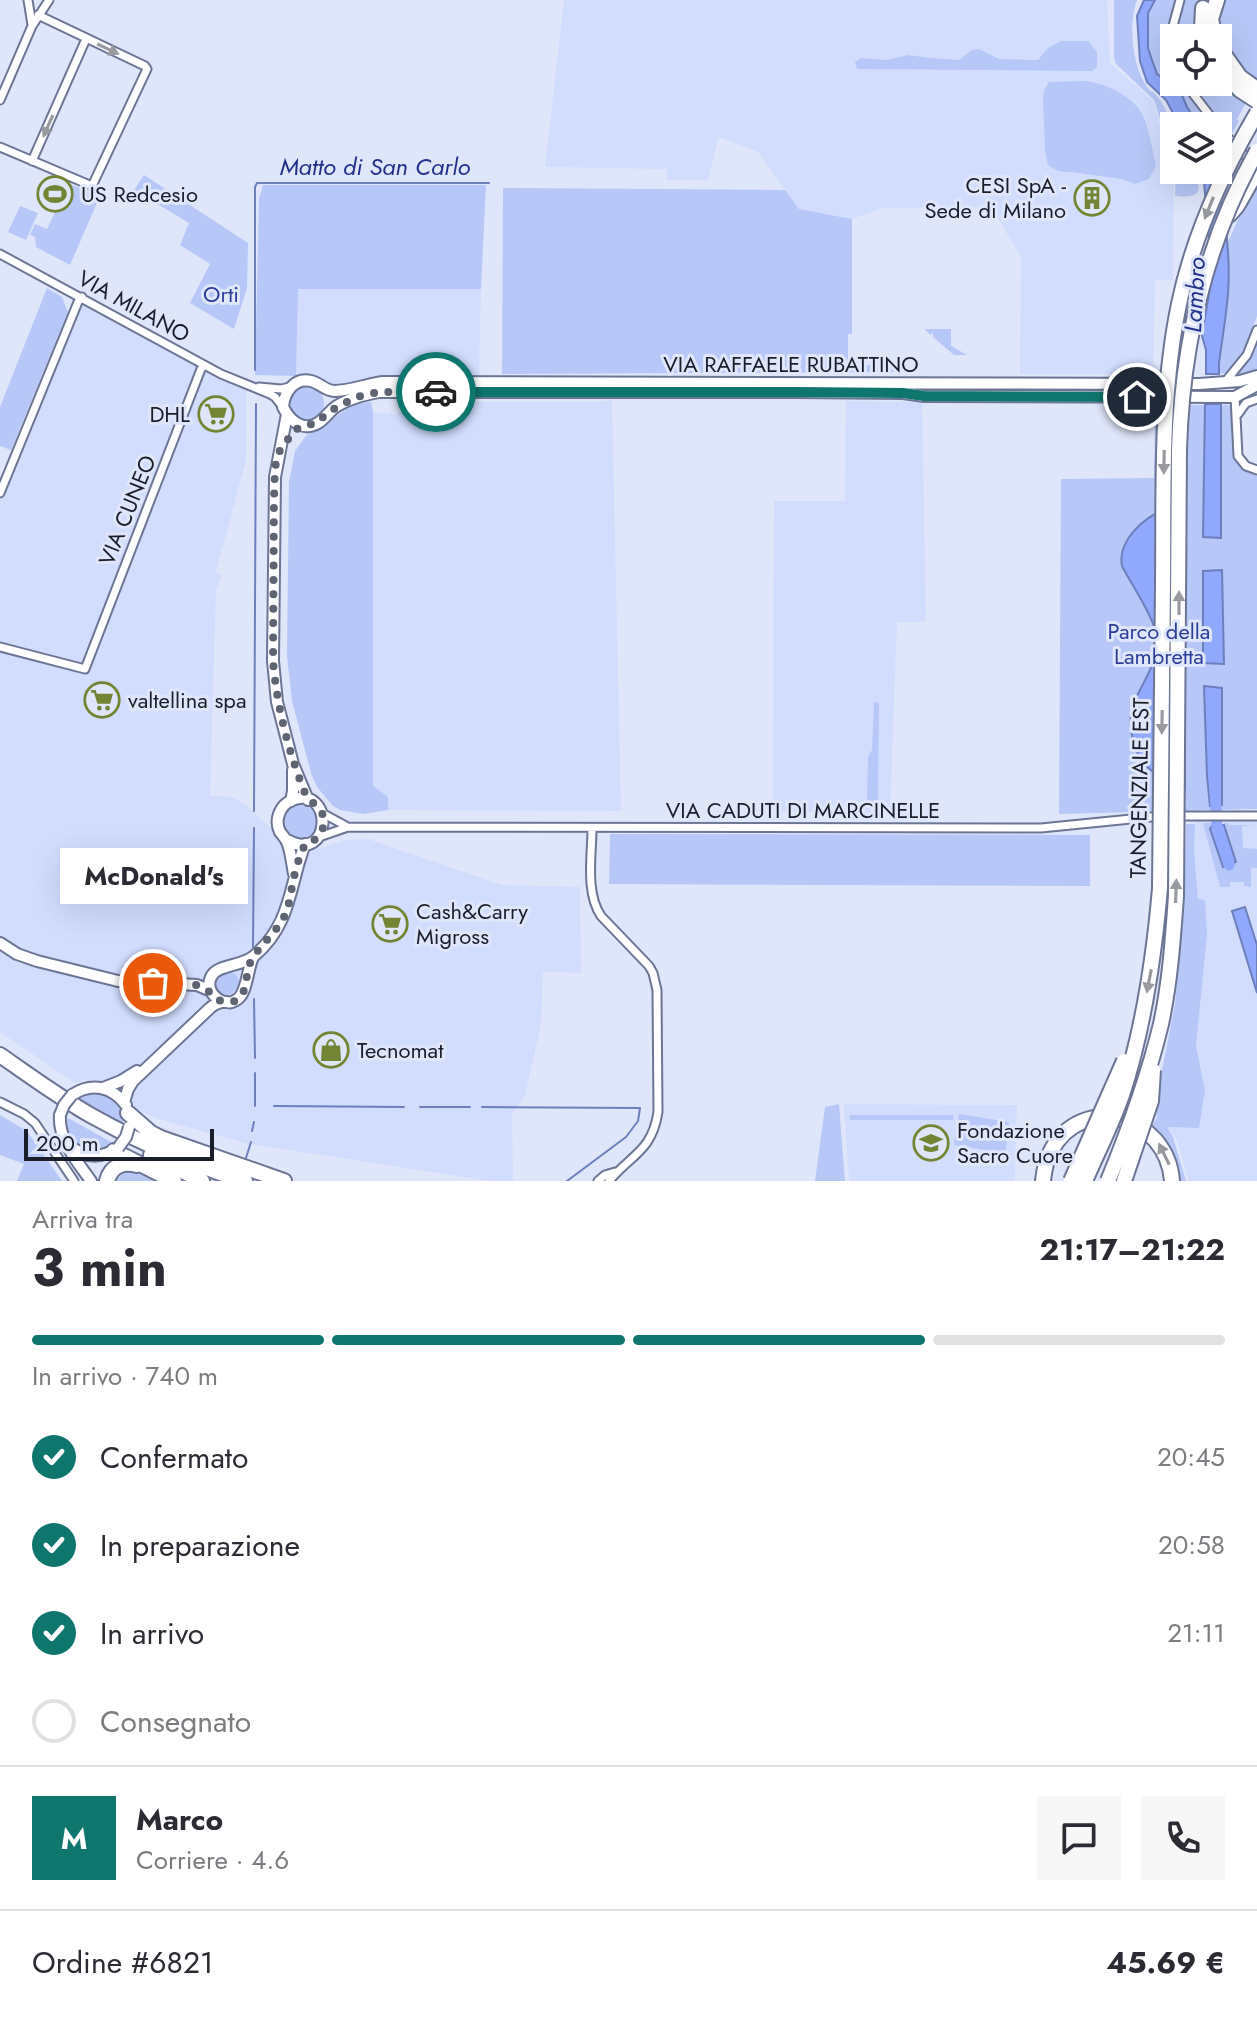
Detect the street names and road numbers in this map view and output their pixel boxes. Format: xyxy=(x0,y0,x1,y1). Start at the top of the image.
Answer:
street label: VIA MILANO xyxy=(72,262,196,350)
street label: VIA RAFFAELE RUBATTINO xyxy=(663,348,919,380)
street label: VIA CUNEO xyxy=(90,450,164,570)
street label: TANGENZIALE EST xyxy=(1121,697,1157,879)
street label: VIA CADUTI DI MARCINELLE xyxy=(666,794,940,826)

